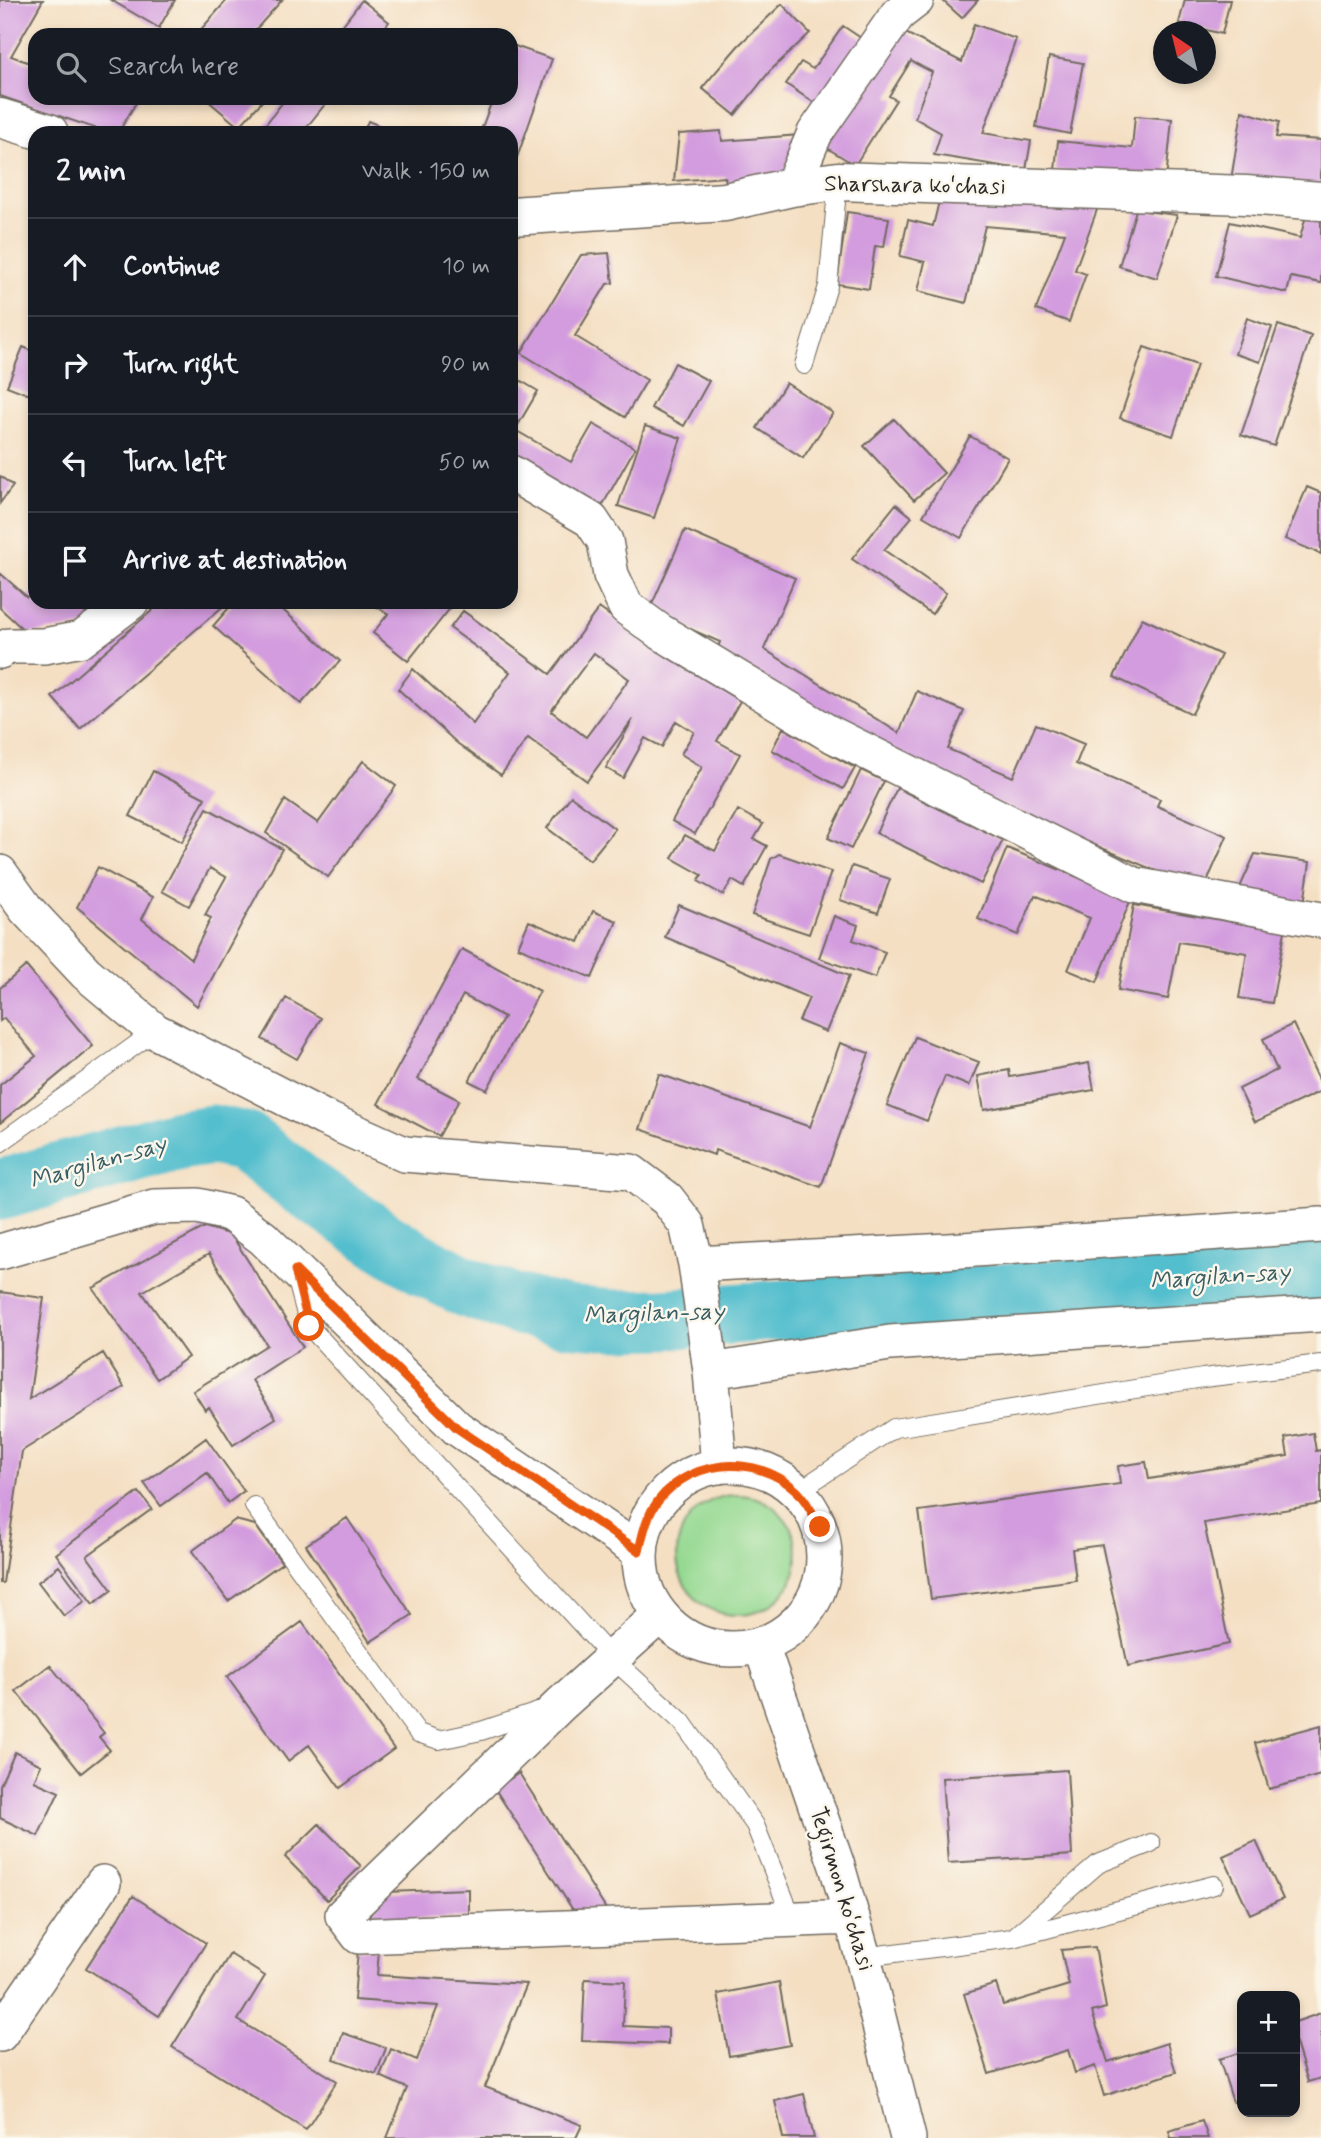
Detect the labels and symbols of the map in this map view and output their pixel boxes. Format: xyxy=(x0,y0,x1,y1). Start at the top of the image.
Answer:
north arrow xyxy=(1153,21,1216,84)
street label: Sharshara koʻchasi xyxy=(824,169,1006,203)
water label: Margilan-say xyxy=(26,1128,172,1199)
water label: Margilan-say xyxy=(1149,1257,1293,1299)
water label: Margilan-say xyxy=(583,1296,727,1334)
route start xyxy=(293,1310,324,1341)
route end xyxy=(804,1511,835,1542)
street label: Tegirmon koʻchasi xyxy=(800,1803,880,1975)

